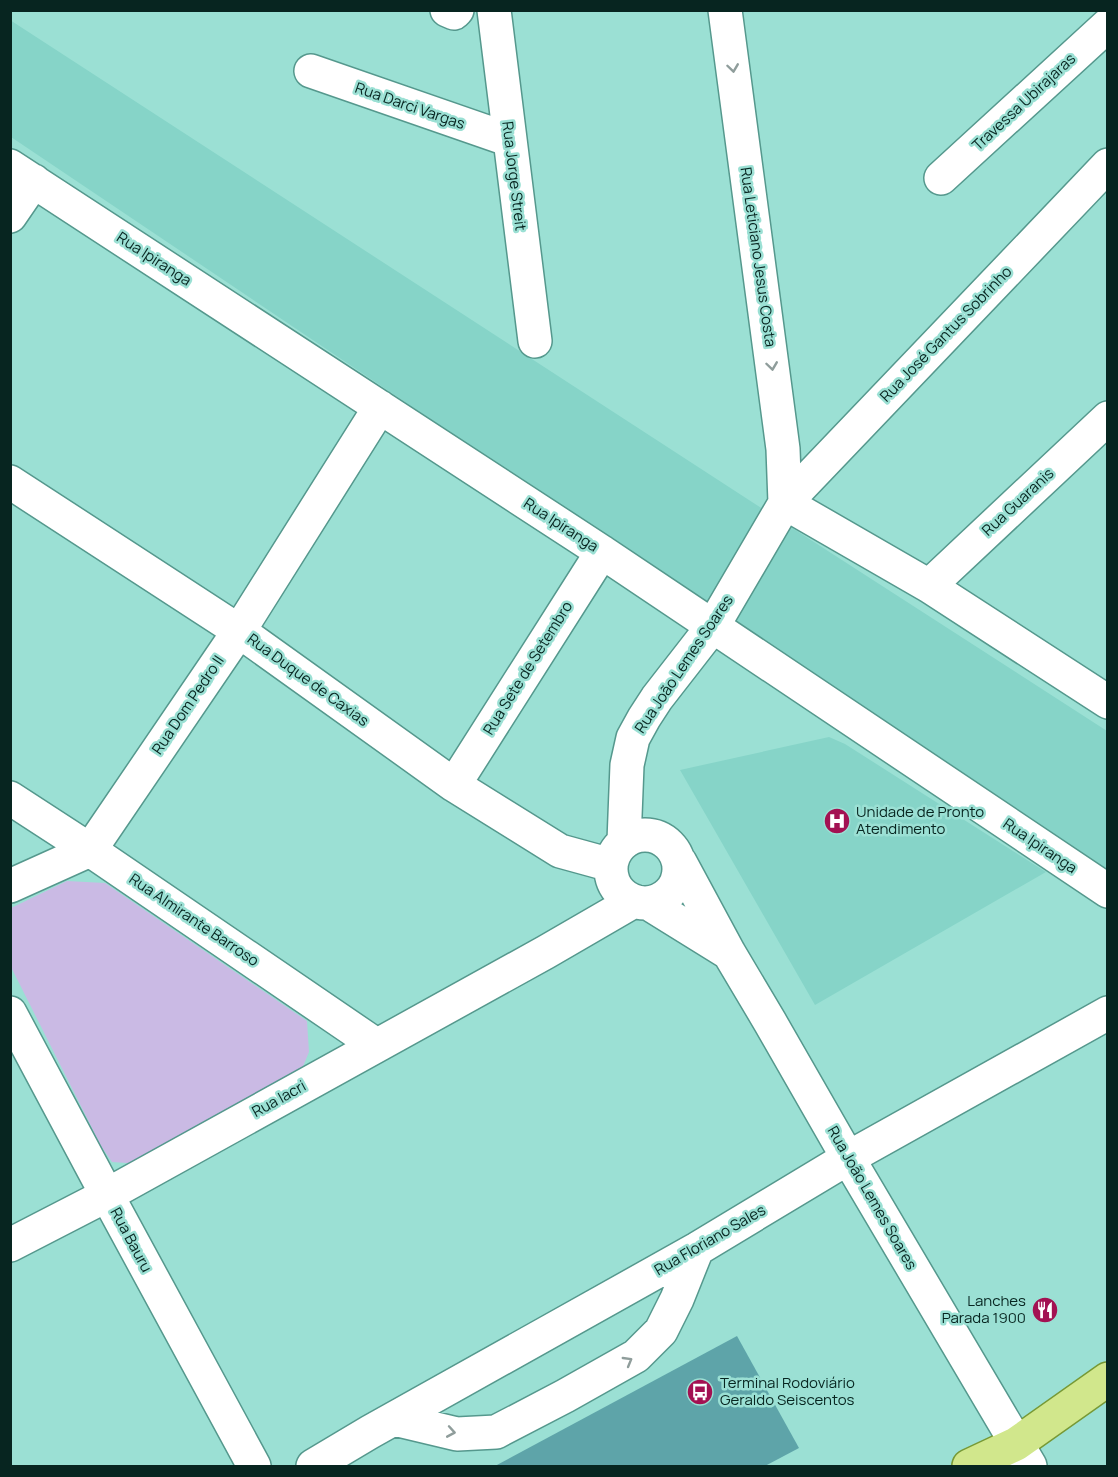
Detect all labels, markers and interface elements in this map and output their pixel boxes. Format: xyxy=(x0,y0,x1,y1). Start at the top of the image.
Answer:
street label: Travessa Ubirajaras xyxy=(967,48,1080,155)
one-way arrow xyxy=(726,64,738,73)
street label: Rua Darci Vargas xyxy=(352,77,468,134)
street label: Rua Jorge Streit xyxy=(497,120,532,232)
street label: Rua Leticiano Jesus Costa xyxy=(735,166,782,348)
street label: Rua Ipiranga xyxy=(113,227,196,291)
street label: Rua José Gantus Sobrinho xyxy=(875,261,1016,406)
one-way arrow xyxy=(765,361,778,370)
street label: Rua Guaranis xyxy=(977,463,1058,540)
street label: Rua Ipiranga xyxy=(520,493,603,557)
street label: Rua João Lemes Soares xyxy=(629,590,738,737)
street label: Rua Sete de Setembro xyxy=(478,597,577,739)
street label: Rua Duque de Caxias xyxy=(243,628,373,731)
street label: Rua Dom Pedro II xyxy=(147,651,228,758)
place label: Unidade de Pronto Atendimento xyxy=(856,801,984,839)
hospital icon: Unidade de Pronto Atendimento xyxy=(822,806,852,836)
street label: Rua Ipiranga xyxy=(999,813,1081,878)
street label: Rua Almirante Barroso xyxy=(125,868,263,971)
street label: Rua Iacri xyxy=(248,1075,310,1122)
street label: Rua João Lemes Soares xyxy=(823,1122,922,1274)
street label: Rua Floriano Sales xyxy=(650,1199,769,1280)
street label: Rua Bauru xyxy=(106,1204,157,1276)
place label: Lanches Parada 1900 xyxy=(942,1290,1026,1328)
restaurant icon: Lanches Parada 1900 xyxy=(1030,1295,1060,1325)
one-way arrow xyxy=(622,1356,632,1368)
place label: Terminal Rodoviário Geraldo Seiscentos xyxy=(720,1372,855,1410)
bus stop icon: Terminal Rodoviário Geraldo Seiscentos xyxy=(685,1377,715,1407)
one-way arrow xyxy=(446,1425,456,1438)

